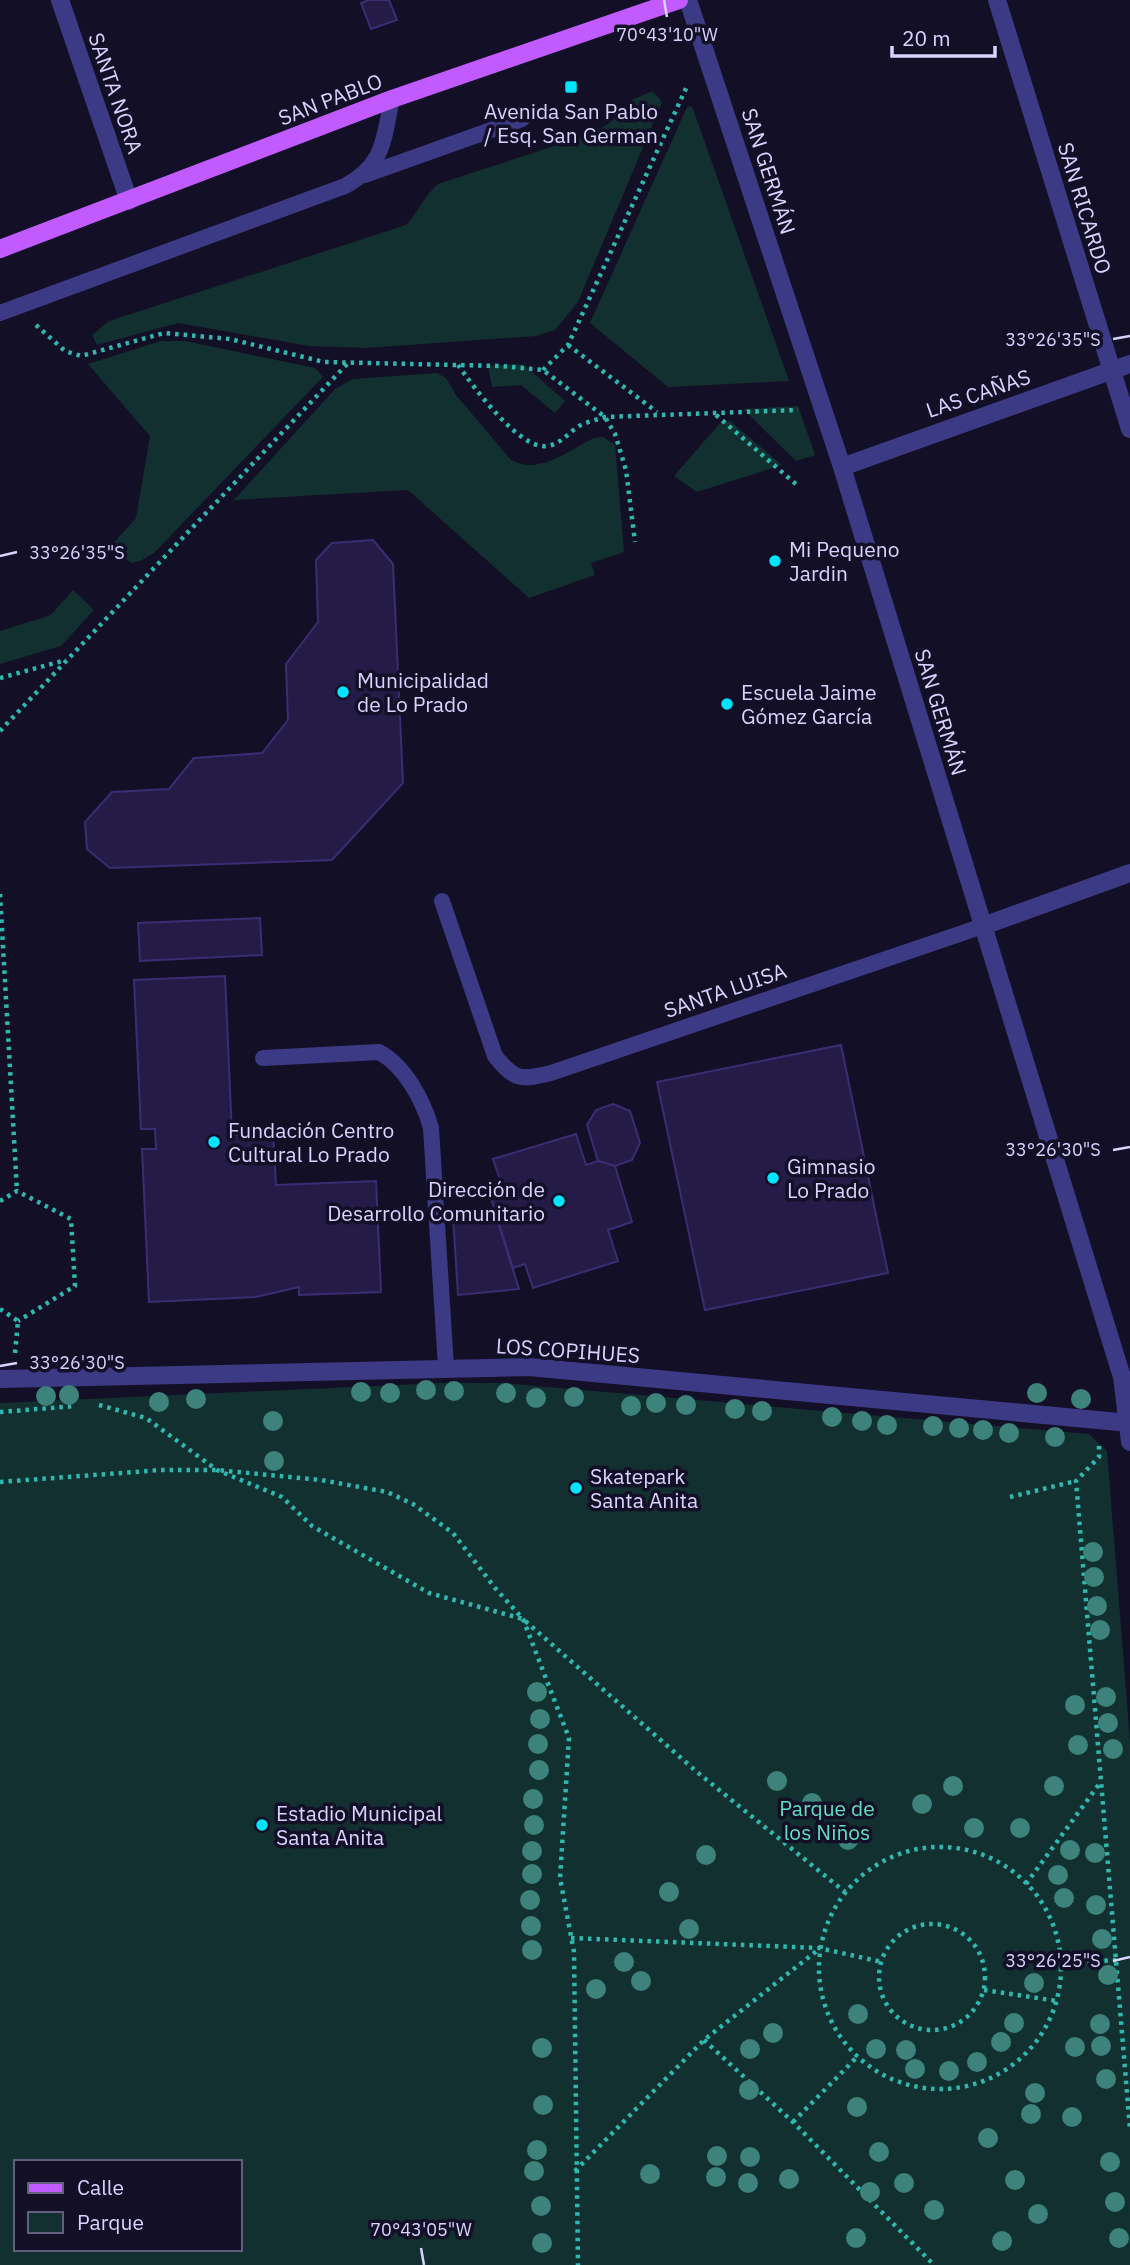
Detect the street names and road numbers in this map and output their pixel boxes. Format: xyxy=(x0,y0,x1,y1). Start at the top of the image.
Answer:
street label: SANTA NORA xyxy=(82,29,150,157)
street label: SAN PABLO xyxy=(274,66,386,132)
street label: SAN GERMÁN xyxy=(735,104,803,238)
street label: SAN RICARDO xyxy=(1052,139,1118,277)
street label: LAS CAÑAS xyxy=(922,362,1034,424)
street label: SAN GERMÁN xyxy=(908,645,974,779)
street label: SANTA LUISA xyxy=(660,956,790,1024)
street label: LOS COPIHUES xyxy=(495,1331,641,1369)

